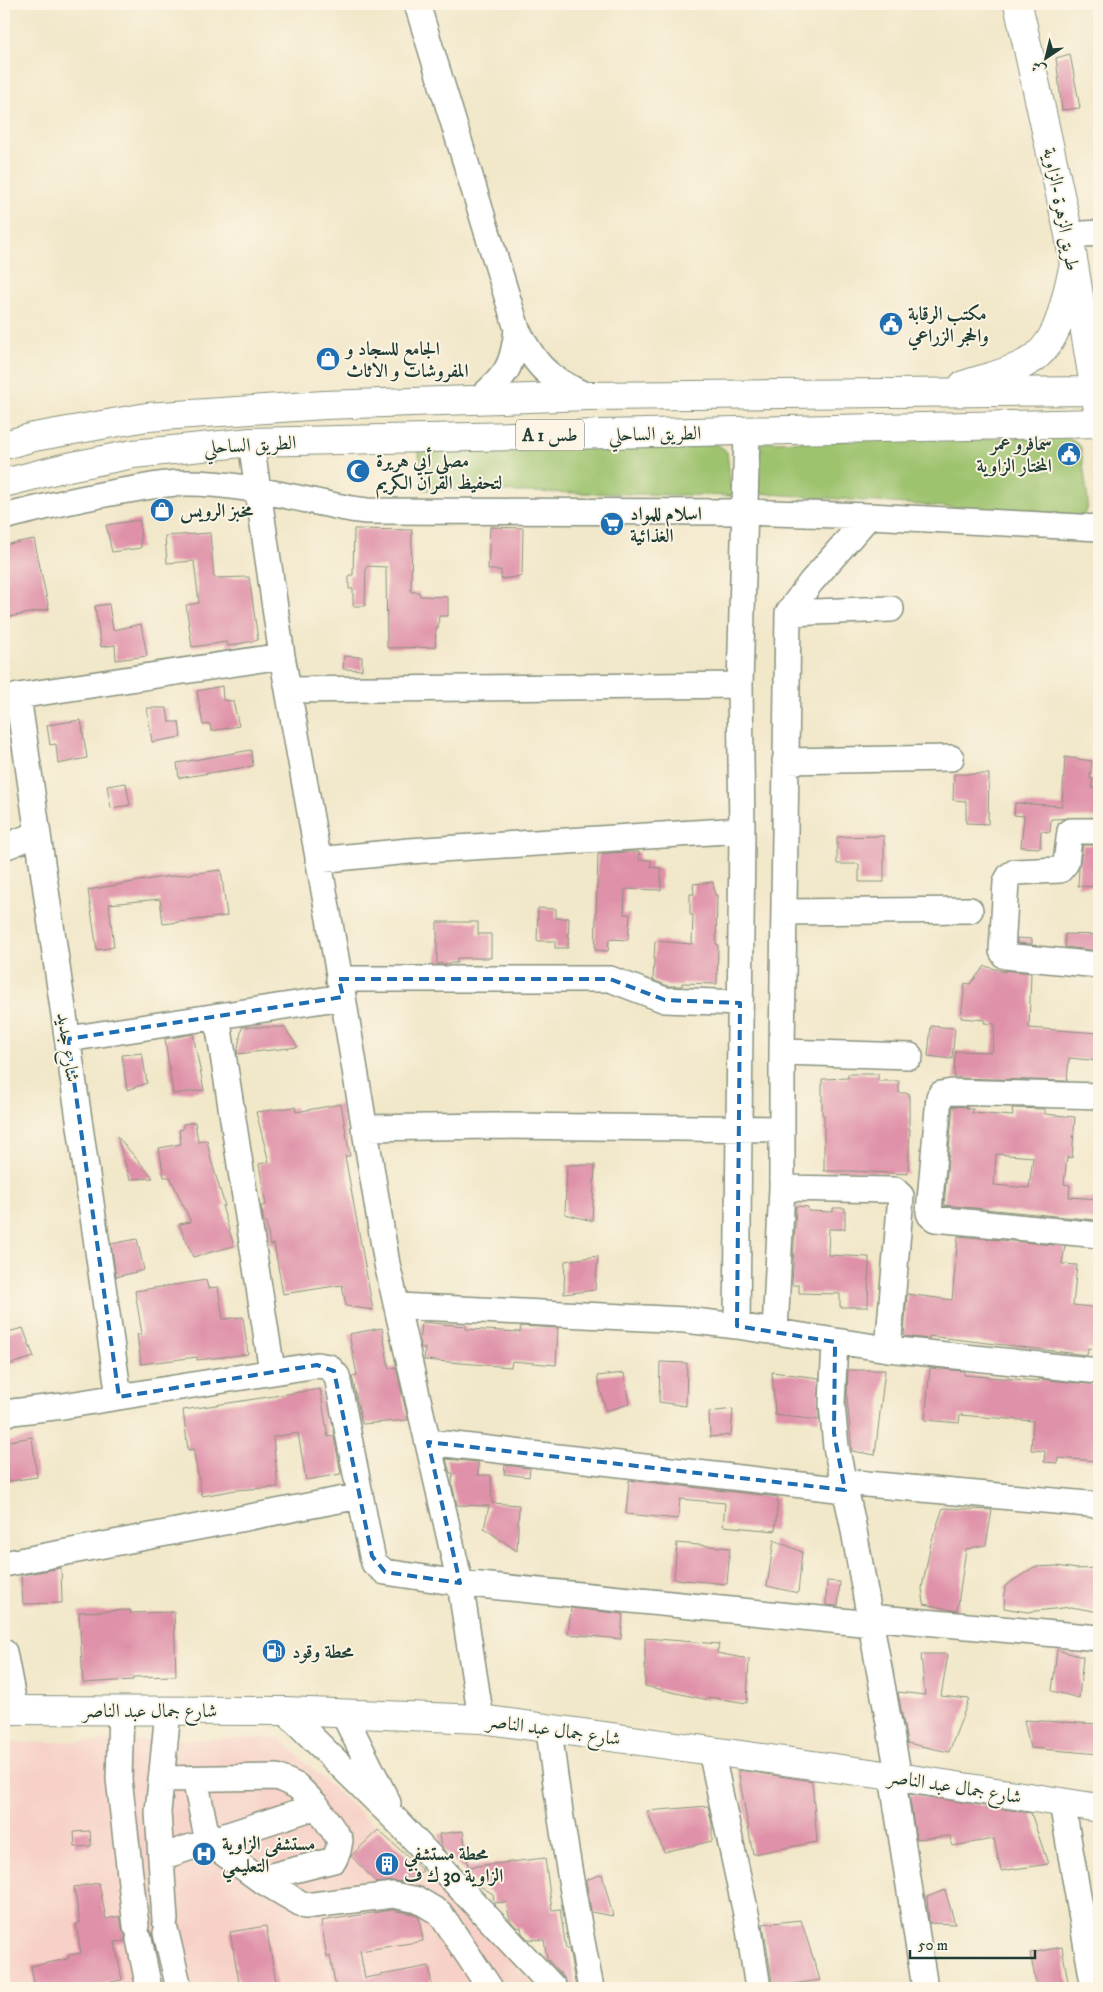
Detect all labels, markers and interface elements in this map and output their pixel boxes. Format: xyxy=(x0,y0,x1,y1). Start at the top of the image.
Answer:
north arrow xyxy=(1020,32,1070,82)
text: ش xyxy=(1028,56,1050,79)
street label: طريق الزهرة -الزاوية xyxy=(1037,146,1084,273)
place label: مكتب الرقابة والحجر الزراعي xyxy=(907,303,989,351)
public building icon: مكتب الرقابة والحجر الزراعي xyxy=(878,311,904,337)
place label: الجامع للسجاد و المفروشات و الاثاث xyxy=(344,338,469,383)
shop icon: الجامع للسجاد و المفروشات و الاثاث xyxy=(315,346,341,372)
road number: A 1 طس xyxy=(516,420,584,450)
street label: الطريق الساحلي xyxy=(608,422,702,453)
street label: الطريق الساحلي xyxy=(203,432,297,465)
place label: سمافرو عمر المختار الزاوية xyxy=(977,433,1052,478)
public building icon: سمافرو عمر المختار الزاوية xyxy=(1056,441,1082,467)
place label: مصلى أبي هريرة لتحفيظ القرآن الكريم xyxy=(376,447,502,499)
mosque icon: مصلى أبي هريرة لتحفيظ القرآن الكريم xyxy=(345,458,371,484)
shop icon: مخبز الرويس xyxy=(149,497,175,523)
place label: مخبز الرويس xyxy=(180,500,254,524)
place label: اسلام للمواد الغذائية xyxy=(630,503,702,548)
supermarket icon: اسلام للمواد الغذائية xyxy=(599,511,625,537)
street label: شارع جديد xyxy=(48,1011,84,1084)
fuel station icon: محطة وقود xyxy=(261,1638,287,1664)
place label: محطة وقود xyxy=(292,1641,354,1664)
street label: شارع جمال عبد الناصر xyxy=(81,1700,217,1726)
street label: شارع جمال عبد الناصر xyxy=(483,1709,622,1754)
street label: شارع جمال عبد الناصر xyxy=(884,1765,1023,1812)
place label: مستشفى الزاوية التعليمي xyxy=(222,1833,315,1883)
hospital icon: مستشفى الزاوية التعليمي xyxy=(191,1841,217,1867)
place label: محطة مستشفي الزاوية 30 ك ف xyxy=(403,1843,503,1888)
building icon: محطة مستشفي الزاوية 30 ك ف xyxy=(374,1851,400,1877)
scale bar xyxy=(910,1927,1036,1959)
text: 50 m xyxy=(918,1936,948,1955)

